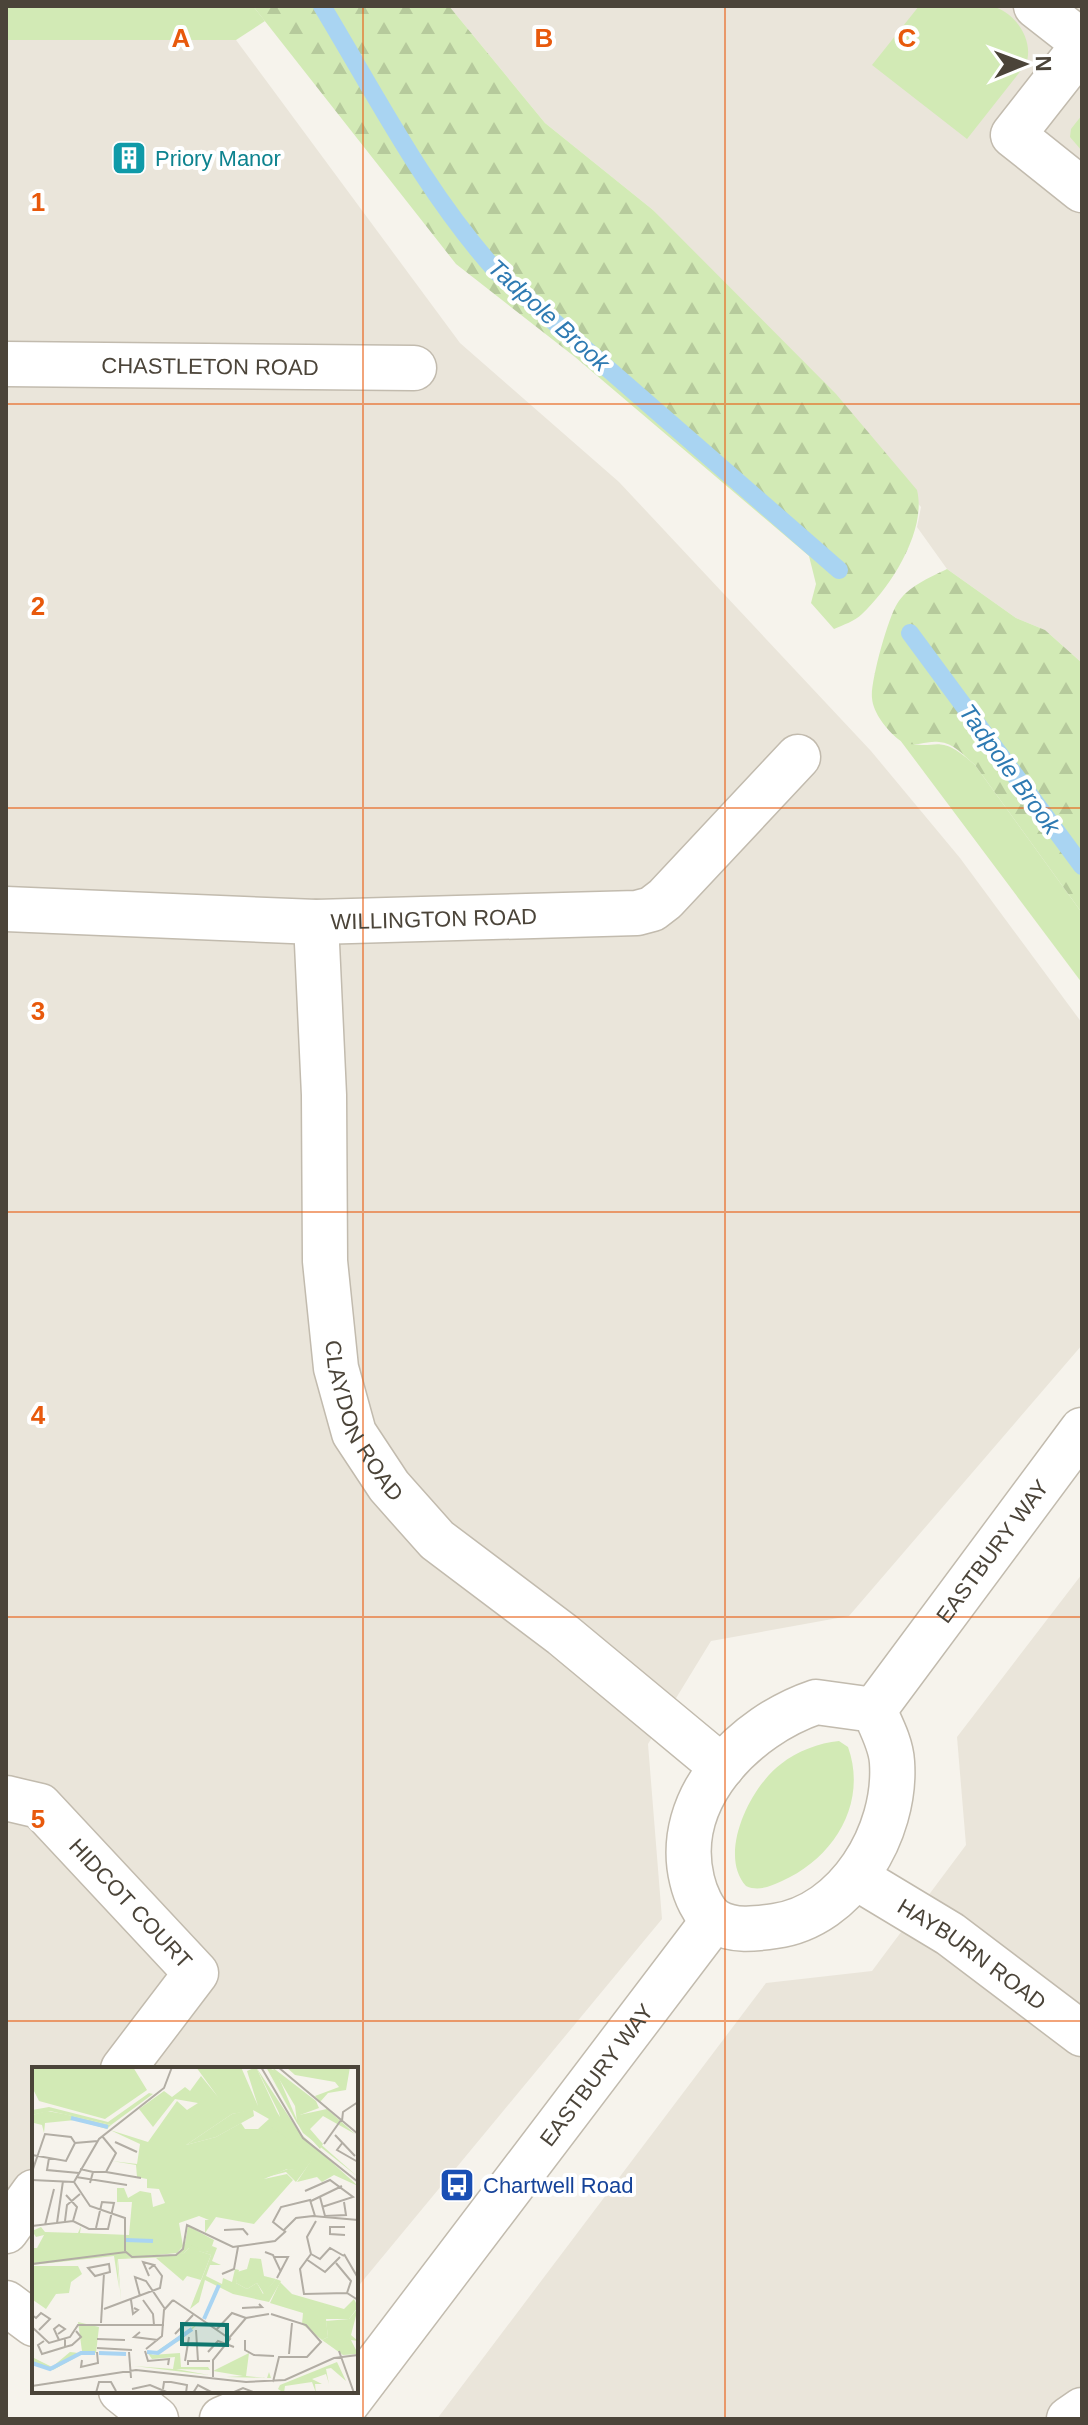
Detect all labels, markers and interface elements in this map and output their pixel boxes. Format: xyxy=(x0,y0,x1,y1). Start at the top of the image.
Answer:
text: A xyxy=(172,23,191,53)
text: B xyxy=(535,23,553,53)
text: C xyxy=(898,23,917,53)
north arrow xyxy=(984,24,1064,104)
text: N xyxy=(1031,55,1056,72)
building icon: Priory Manor xyxy=(110,139,148,177)
place label: Priory Manor xyxy=(155,146,281,171)
text: 1 xyxy=(31,187,45,217)
water label: Tadpole Brook xyxy=(483,253,617,378)
street label: CHASTLETON ROAD xyxy=(101,352,319,380)
text: 2 xyxy=(31,591,45,621)
water label: Tadpole Brook xyxy=(954,699,1067,841)
street label: WILLINGTON ROAD xyxy=(330,903,537,934)
text: 3 xyxy=(31,996,45,1026)
street label: CLAYDON ROAD xyxy=(321,1339,409,1506)
text: 4 xyxy=(31,1400,46,1430)
street label: EASTBURY WAY xyxy=(931,1474,1053,1627)
text: 5 xyxy=(31,1804,45,1834)
street label: HIDCOT COURT xyxy=(64,1833,197,1973)
street label: HAYBURN ROAD xyxy=(894,1893,1051,2015)
street label: EASTBURY WAY xyxy=(534,1999,658,2151)
inset map xyxy=(32,2067,358,2393)
bus stop icon: Chartwell Road xyxy=(438,2166,476,2204)
place label: Chartwell Road xyxy=(483,2173,633,2198)

